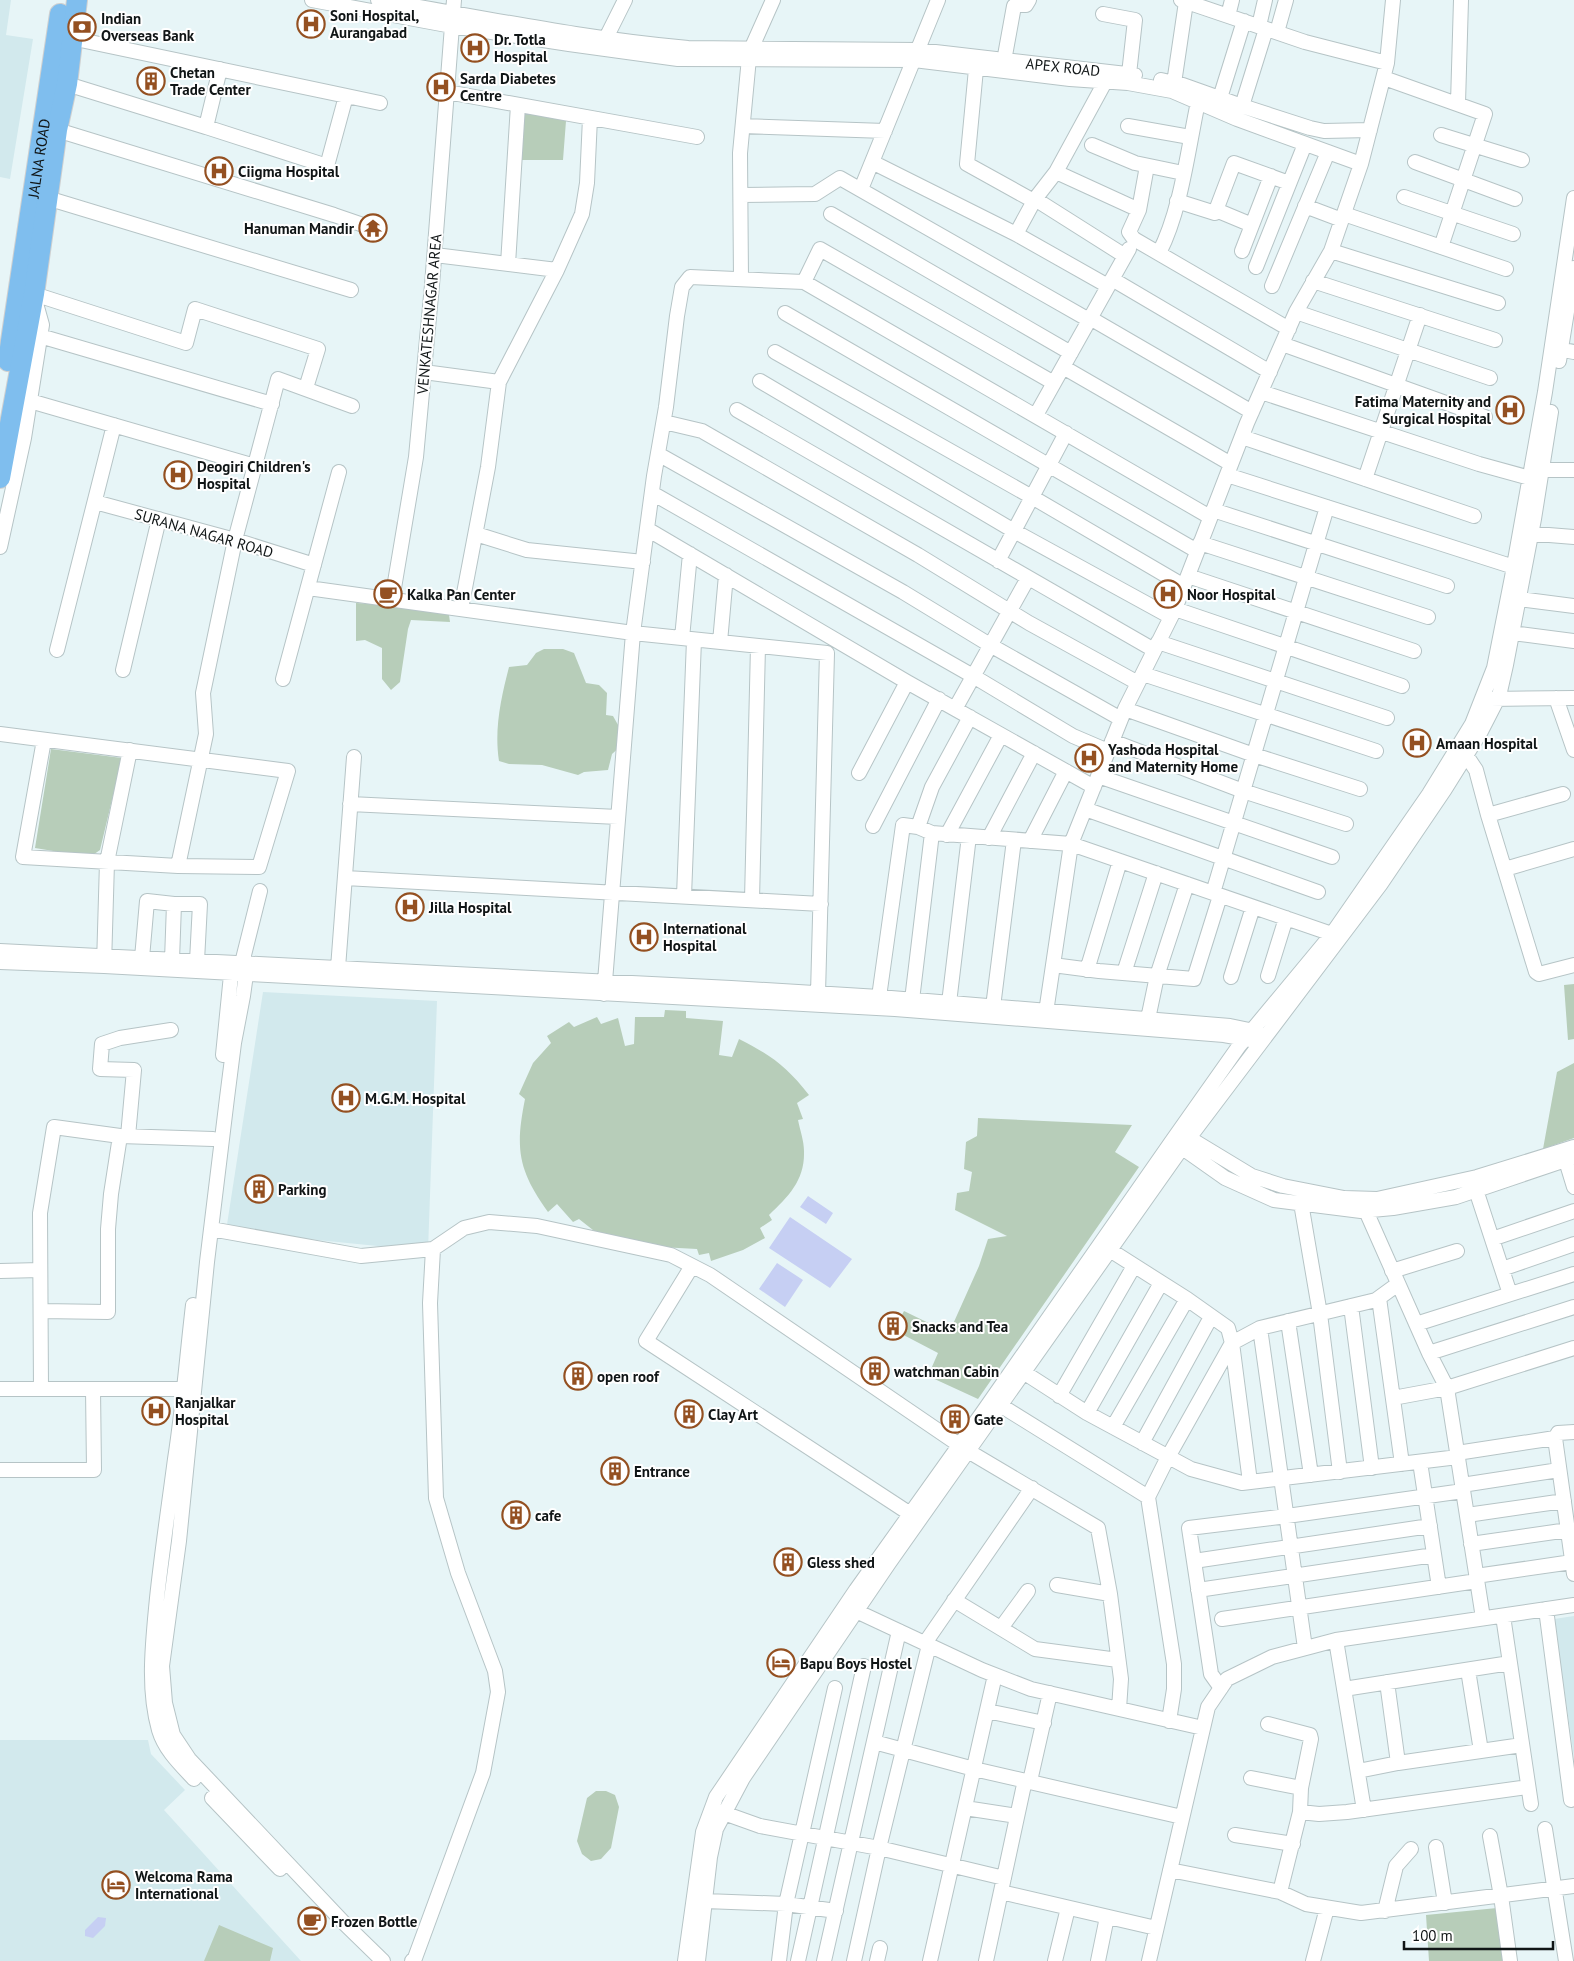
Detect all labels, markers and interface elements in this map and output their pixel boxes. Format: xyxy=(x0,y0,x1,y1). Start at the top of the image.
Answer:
place label: Soni Hospital, Aurangabad xyxy=(330,6,419,42)
place label: Indian Overseas Bank xyxy=(101,9,195,45)
hospital icon: Soni Hospital, Aurangabad xyxy=(296,9,326,39)
bank icon: Indian Overseas Bank xyxy=(67,12,97,42)
place label: Dr. Totla Hospital xyxy=(494,30,548,66)
hospital icon: Dr. Totla Hospital xyxy=(460,33,490,63)
street label: APEX ROAD xyxy=(1025,54,1101,80)
place label: Chetan Trade Center xyxy=(170,63,251,99)
building icon: Chetan Trade Center xyxy=(136,66,166,96)
place label: Sarda Diabetes Centre xyxy=(460,69,556,105)
hospital icon: Sarda Diabetes Centre xyxy=(426,72,456,102)
street label: JALNA ROAD xyxy=(23,117,54,200)
hospital icon: Ciigma Hospital xyxy=(204,156,234,186)
place label: Ciigma Hospital xyxy=(238,162,340,181)
temple icon: Hanuman Mandir xyxy=(358,213,388,243)
place label: Hanuman Mandir xyxy=(244,219,355,238)
street label: VENKATESHNAGAR AREA xyxy=(412,233,445,396)
place label: Fatima Maternity and Surgical Hospital xyxy=(1355,392,1492,428)
hospital icon: Fatima Maternity and Surgical Hospital xyxy=(1495,395,1525,425)
place label: Deogiri Children's Hospital xyxy=(197,457,310,493)
hospital icon: Deogiri Children's Hospital xyxy=(163,460,193,490)
street label: SURANA NAGAR ROAD xyxy=(132,504,276,562)
cafe icon: Kalka Pan Center xyxy=(373,579,403,609)
hospital icon: Noor Hospital xyxy=(1153,579,1183,609)
place label: Kalka Pan Center xyxy=(407,585,516,604)
place label: Noor Hospital xyxy=(1187,585,1276,604)
hospital icon: Amaan Hospital xyxy=(1402,728,1432,758)
place label: Amaan Hospital xyxy=(1436,734,1538,753)
place label: Yashoda Hospital and Maternity Home xyxy=(1107,740,1238,776)
hospital icon: Yashoda Hospital and Maternity Home xyxy=(1074,743,1104,773)
hospital icon: Jilla Hospital xyxy=(395,892,425,922)
place label: Jilla Hospital xyxy=(428,898,512,917)
place label: International Hospital xyxy=(663,919,747,955)
hospital icon: International Hospital xyxy=(629,922,659,952)
hospital icon: M.G.M. Hospital xyxy=(331,1083,361,1113)
place label: M.G.M. Hospital xyxy=(365,1089,466,1108)
building icon: Parking xyxy=(244,1174,274,1204)
place label: Parking xyxy=(278,1180,326,1199)
building icon: Snacks and Tea xyxy=(878,1311,908,1341)
place label: Snacks and Tea xyxy=(912,1317,1008,1336)
building icon: watchman Cabin xyxy=(860,1356,890,1386)
building icon: open roof xyxy=(563,1361,593,1391)
place label: watchman Cabin xyxy=(893,1362,999,1381)
place label: open roof xyxy=(597,1367,660,1386)
place label: Ranjalkar Hospital xyxy=(175,1393,236,1429)
hospital icon: Ranjalkar Hospital xyxy=(141,1396,171,1426)
building icon: Clay Art xyxy=(674,1399,704,1429)
building icon: Gate xyxy=(940,1404,970,1434)
place label: Clay Art xyxy=(708,1405,759,1424)
place label: Gate xyxy=(974,1410,1004,1429)
building icon: Entrance xyxy=(600,1456,630,1486)
place label: Entrance xyxy=(634,1462,690,1481)
building icon: cafe xyxy=(501,1500,531,1530)
place label: cafe xyxy=(535,1506,562,1525)
building icon: Gless shed xyxy=(773,1547,803,1577)
place label: Gless shed xyxy=(807,1553,875,1572)
hotel icon: Bapu Boys Hostel xyxy=(766,1648,796,1678)
place label: Bapu Boys Hostel xyxy=(800,1654,912,1673)
place label: Welcoma Rama International xyxy=(135,1867,233,1903)
hotel icon: Welcoma Rama International xyxy=(101,1870,131,1900)
cafe icon: Frozen Bottle xyxy=(297,1906,327,1936)
place label: Frozen Bottle xyxy=(331,1912,418,1931)
scale bar xyxy=(1404,1918,1553,1950)
text: 100 m xyxy=(1412,1926,1453,1945)

